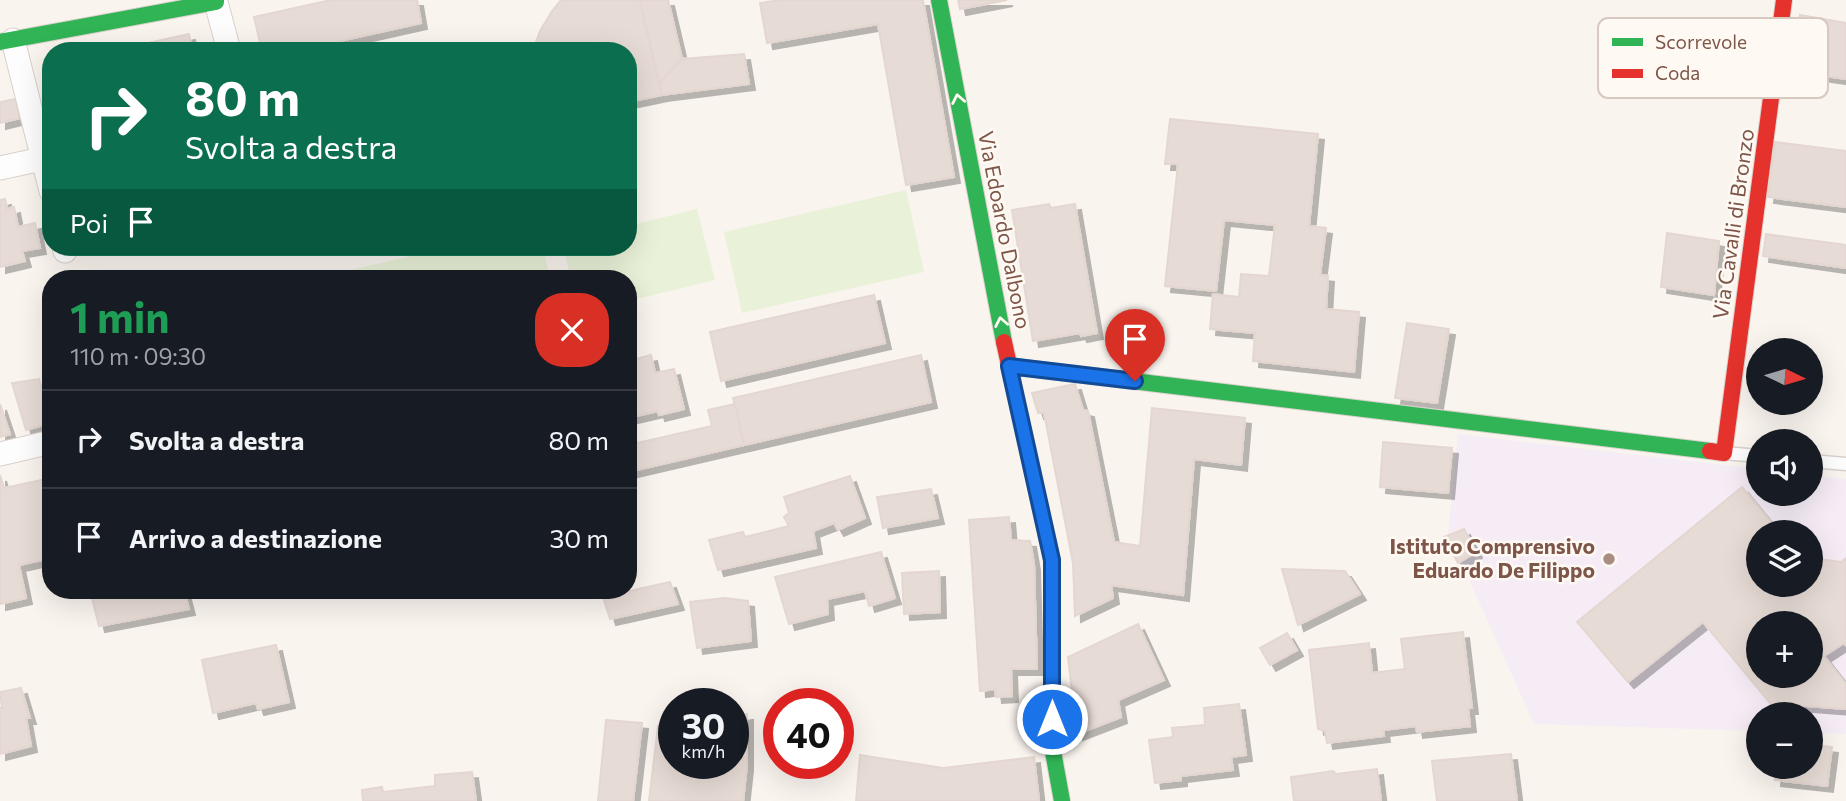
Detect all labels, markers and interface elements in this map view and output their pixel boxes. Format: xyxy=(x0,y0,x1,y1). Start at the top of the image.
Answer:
legend xyxy=(1598,18,1828,98)
text: Scorrevole xyxy=(1655,30,1747,53)
text: Coda xyxy=(1655,61,1700,84)
text: 80 m xyxy=(185,66,300,126)
icon: right xyxy=(70,70,161,161)
one-way arrow xyxy=(951,93,966,105)
text: Svolta a destra xyxy=(185,126,397,166)
street label: Via Cavalli di Bronzo xyxy=(1707,127,1758,321)
street label: Via Edoardo Dalbono xyxy=(974,129,1037,331)
icon: arrive xyxy=(122,203,160,241)
text: Poi xyxy=(70,207,108,238)
text: 1 min xyxy=(70,290,170,342)
button: close xyxy=(535,293,609,367)
pin xyxy=(1105,309,1165,381)
one-way arrow xyxy=(994,317,1009,329)
icon: arrive xyxy=(1116,320,1154,358)
north arrow xyxy=(1746,338,1824,415)
map controls xyxy=(1746,338,1823,779)
text: 110 m · 09:30 xyxy=(70,342,206,370)
icon: right xyxy=(70,420,108,458)
text: Svolta a destra xyxy=(129,424,304,455)
text: 80 m xyxy=(549,424,609,455)
button: sound xyxy=(1746,429,1823,506)
icon: arrive xyxy=(70,518,108,556)
button: layers xyxy=(1746,520,1823,597)
text: Arrivo a destinazione xyxy=(129,522,382,553)
text: 30 m xyxy=(550,522,609,553)
place label: Istituto Comprensivo Eduardo De Filippo xyxy=(1389,533,1595,582)
marker: Istituto Comprensivo Eduardo De Filippo xyxy=(1601,551,1617,567)
button: + xyxy=(1746,611,1823,688)
position arrow xyxy=(1015,682,1089,756)
speed limit sign: 40 xyxy=(763,688,854,779)
button: − xyxy=(1746,702,1823,779)
text: 30 xyxy=(682,703,725,746)
text: km/h xyxy=(682,740,725,762)

